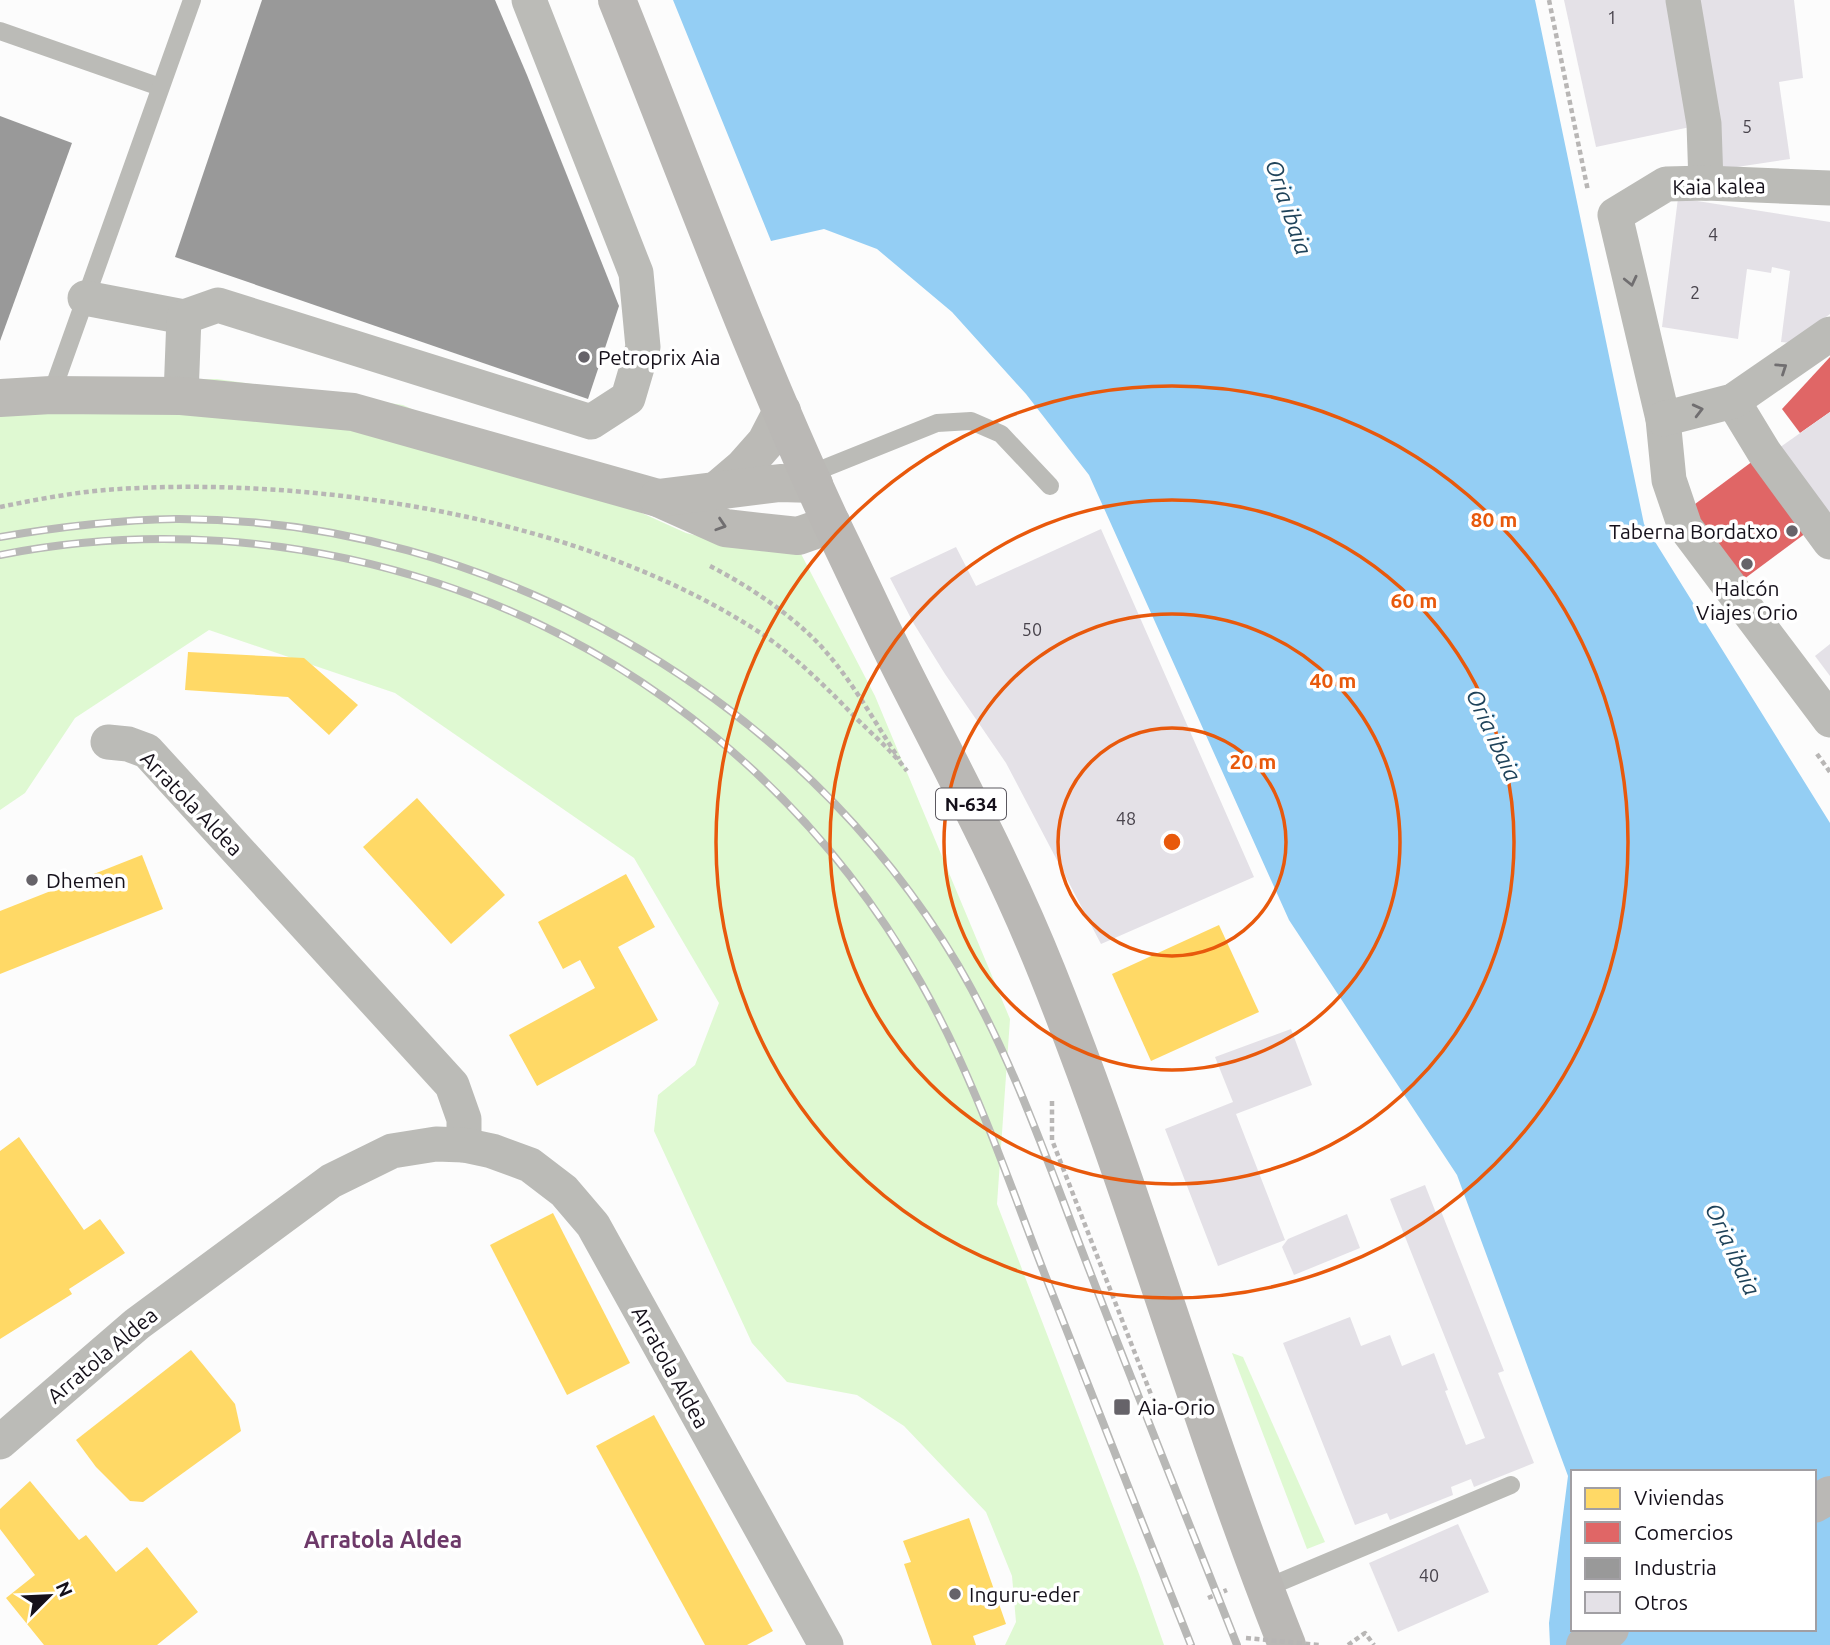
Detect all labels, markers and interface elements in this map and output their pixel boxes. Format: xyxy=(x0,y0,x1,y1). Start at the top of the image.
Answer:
house number: 1 xyxy=(1607,7,1617,27)
house number: 5 xyxy=(1742,116,1752,136)
water label: Oria ibaia xyxy=(1261,156,1317,258)
street label: Kaia kalea xyxy=(1672,173,1766,199)
house number: 4 xyxy=(1708,224,1718,244)
one-way arrow xyxy=(1623,275,1637,287)
house number: 2 xyxy=(1690,282,1700,302)
place label: Petroprix Aia xyxy=(598,345,721,369)
marker: Petroprix Aia xyxy=(576,349,592,365)
one-way arrow xyxy=(1774,364,1787,376)
one-way arrow xyxy=(1692,404,1704,418)
text: 80 m xyxy=(1471,507,1517,531)
one-way arrow xyxy=(714,517,727,532)
place label: Taberna Bordatxo xyxy=(1609,519,1778,543)
marker: Taberna Bordatxo xyxy=(1784,523,1800,539)
marker: Halcón Viajes Orio xyxy=(1739,556,1755,572)
place label: Halcón Viajes Orio xyxy=(1696,576,1798,624)
text: 60 m xyxy=(1391,588,1437,612)
house number: 50 xyxy=(1022,619,1042,639)
text: 40 m xyxy=(1310,668,1356,692)
water label: Oria ibaia xyxy=(1462,685,1526,785)
street label: Arratola Aldea xyxy=(136,746,248,860)
text: 20 m xyxy=(1230,749,1276,773)
road number: N-634 xyxy=(936,789,1006,820)
house number: 48 xyxy=(1116,808,1136,828)
centre of rings xyxy=(1160,830,1184,854)
place label: Dhemen xyxy=(46,868,126,892)
marker: Dhemen xyxy=(24,872,40,888)
water label: Oria ibaia xyxy=(1701,1199,1765,1299)
street label: Arratola Aldea xyxy=(42,1302,162,1408)
street label: Arratola Aldea xyxy=(628,1302,714,1432)
place label: Aia-Orio xyxy=(1138,1395,1215,1419)
marker: Aia-Orio xyxy=(1112,1397,1132,1417)
legend xyxy=(1571,1470,1816,1631)
text: Viviendas xyxy=(1634,1485,1724,1509)
text: Comercios xyxy=(1634,1520,1733,1544)
district label: Arratola Aldea xyxy=(304,1527,462,1552)
text: Industria xyxy=(1634,1555,1717,1579)
north arrow xyxy=(14,1561,84,1631)
house number: 40 xyxy=(1419,1565,1439,1585)
text: N xyxy=(52,1578,77,1600)
place label: Inguru-eder xyxy=(969,1582,1080,1606)
marker: Inguru-eder xyxy=(947,1586,963,1602)
text: Otros xyxy=(1634,1590,1688,1614)

